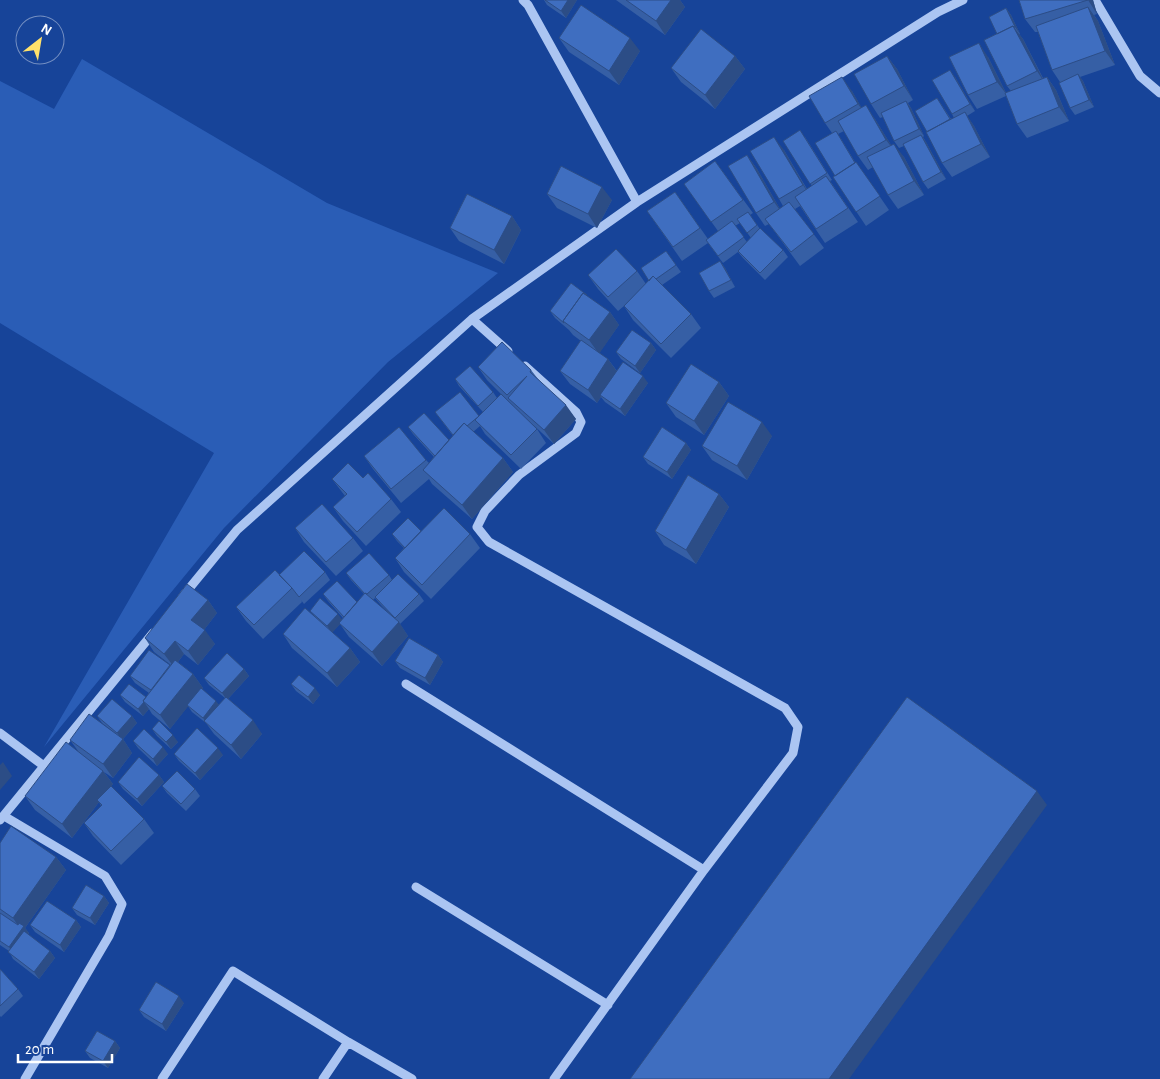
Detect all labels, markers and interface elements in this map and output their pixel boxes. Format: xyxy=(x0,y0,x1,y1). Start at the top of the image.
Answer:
north arrow xyxy=(15,15,65,65)
text: N xyxy=(38,21,54,38)
scale bar xyxy=(18,1032,111,1064)
text: 20 m xyxy=(25,1042,54,1057)

